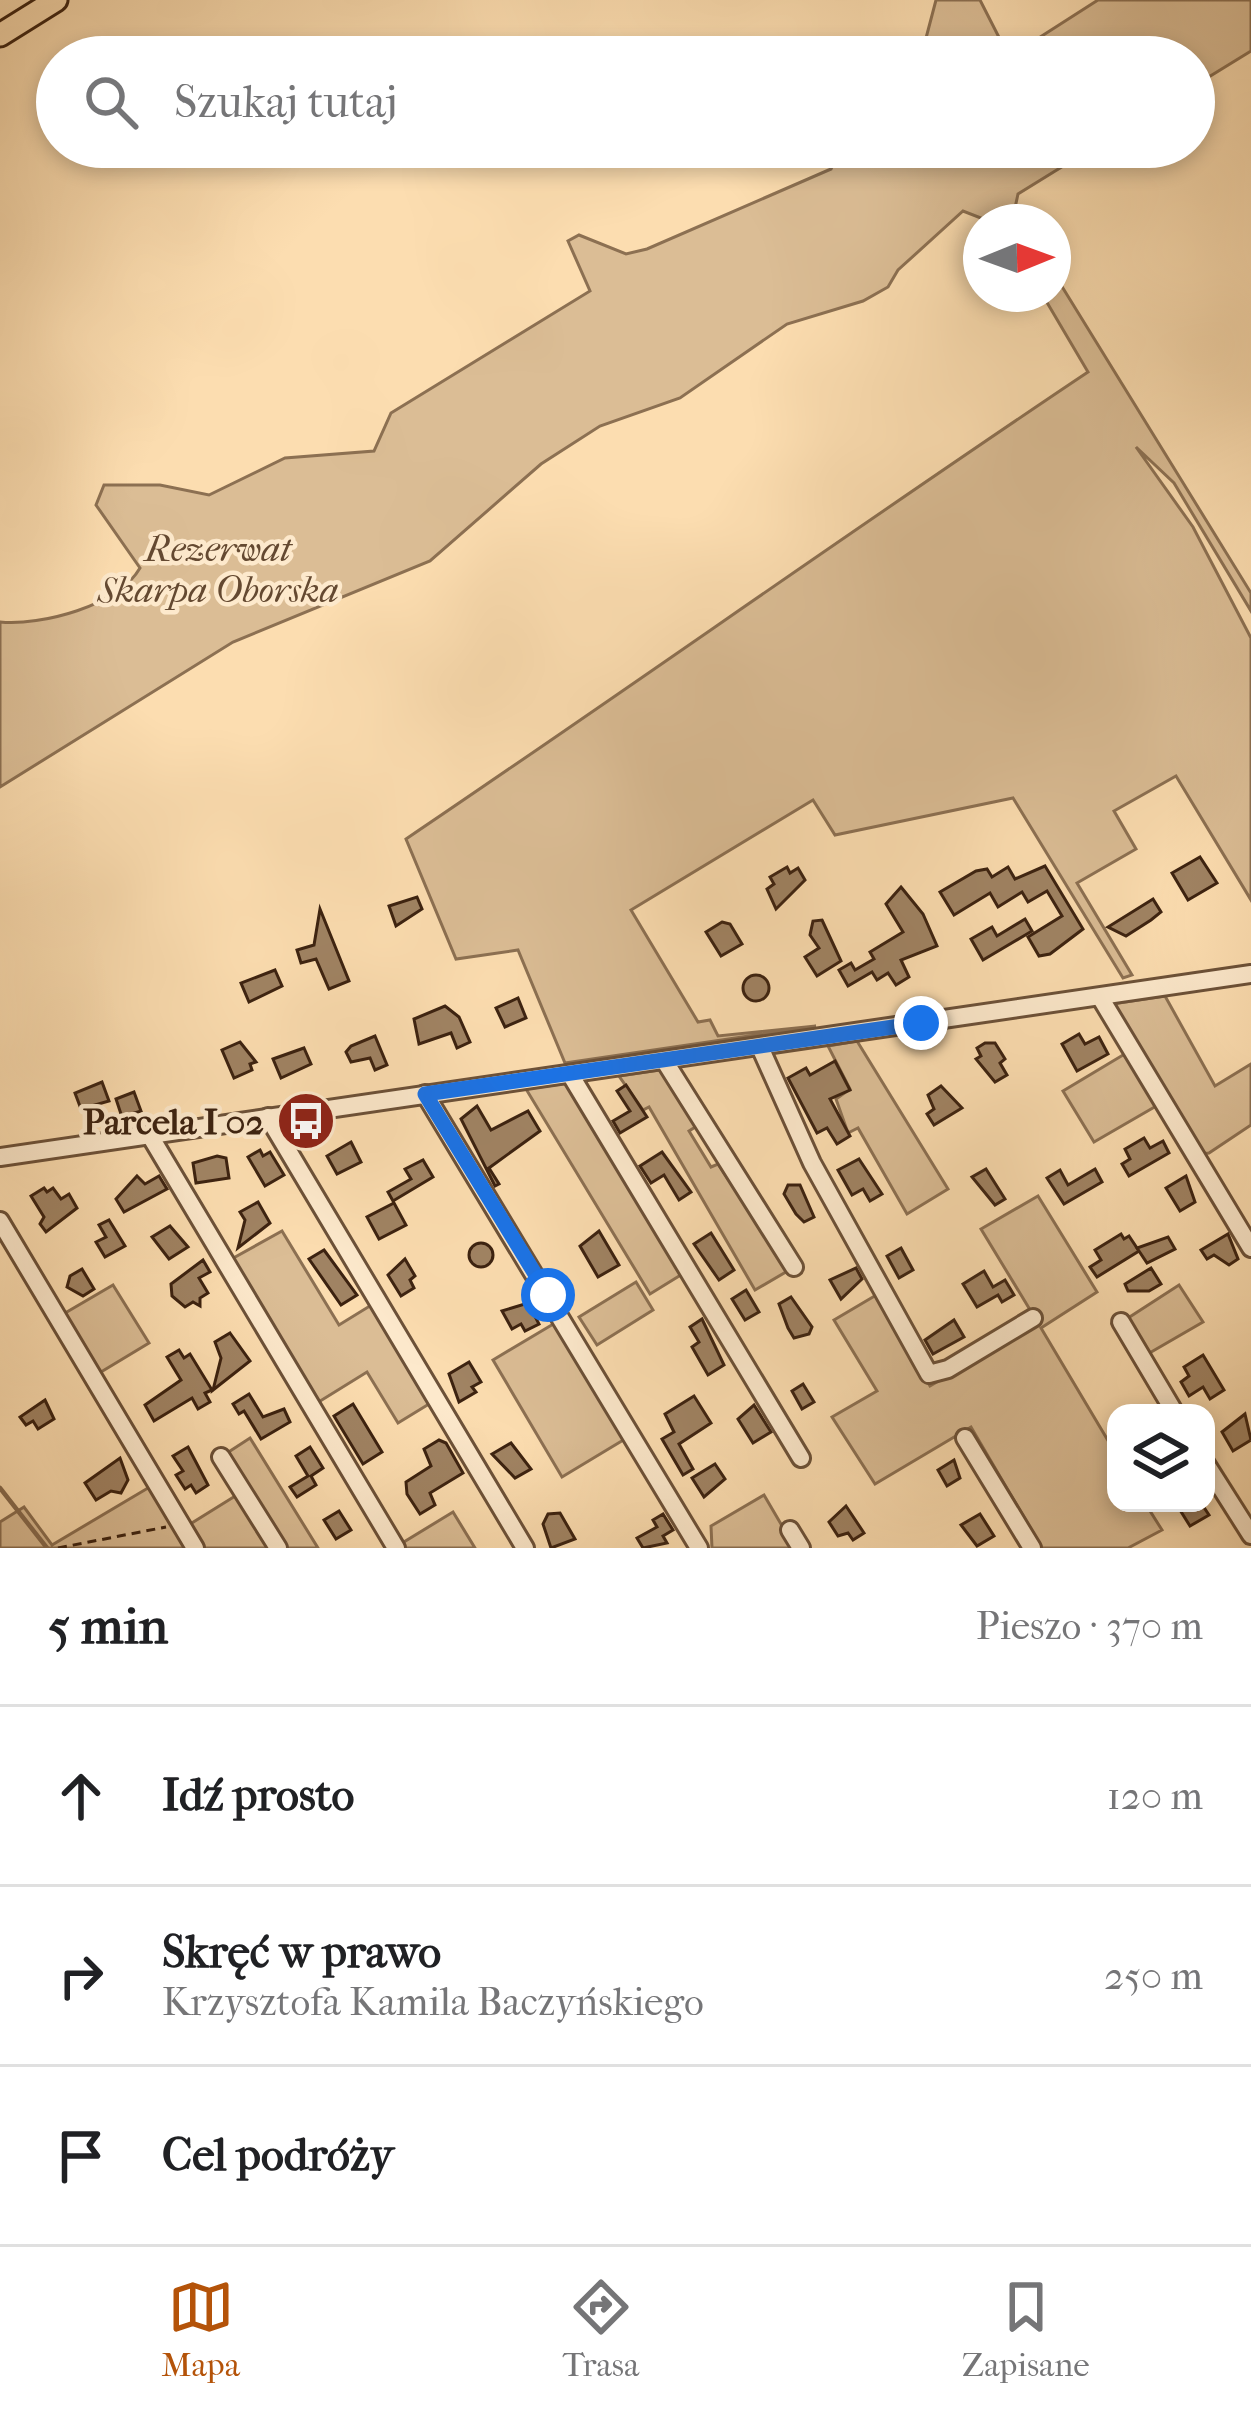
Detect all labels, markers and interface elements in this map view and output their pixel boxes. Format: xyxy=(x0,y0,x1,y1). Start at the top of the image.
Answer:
search box xyxy=(36,36,1215,168)
icon: search xyxy=(78,69,144,135)
text: Szukaj tutaj xyxy=(174,76,397,129)
north arrow xyxy=(963,204,1071,312)
park label: Rezerwat Skarpa Oborska xyxy=(97,528,338,611)
route end xyxy=(894,996,948,1050)
bus stop icon: Parcela I 02 xyxy=(275,1090,337,1152)
place label: Parcela I 02 xyxy=(83,1101,264,1143)
route start xyxy=(521,1268,575,1322)
map controls xyxy=(1107,1404,1215,1512)
button: layers xyxy=(1107,1404,1215,1512)
text: 5 min xyxy=(48,1596,168,1656)
text: Pieszo · 370 m xyxy=(976,1603,1203,1649)
icon: ahead xyxy=(48,1763,114,1829)
text: Idź prosto xyxy=(162,1769,354,1822)
text: 120 m xyxy=(1107,1773,1203,1819)
text: Skręć w prawo xyxy=(162,1926,441,1979)
icon: right xyxy=(48,1943,114,2009)
text: 250 m xyxy=(1104,1953,1203,1999)
text: Krzysztofa Kamila Baczyńskiego xyxy=(162,1979,704,2025)
icon: arrive xyxy=(48,2123,114,2189)
text: Cel podróży xyxy=(162,2129,394,2182)
tab: Mapa xyxy=(161,2274,240,2385)
tab: Trasa xyxy=(563,2274,639,2385)
tab: Zapisane xyxy=(962,2274,1090,2385)

